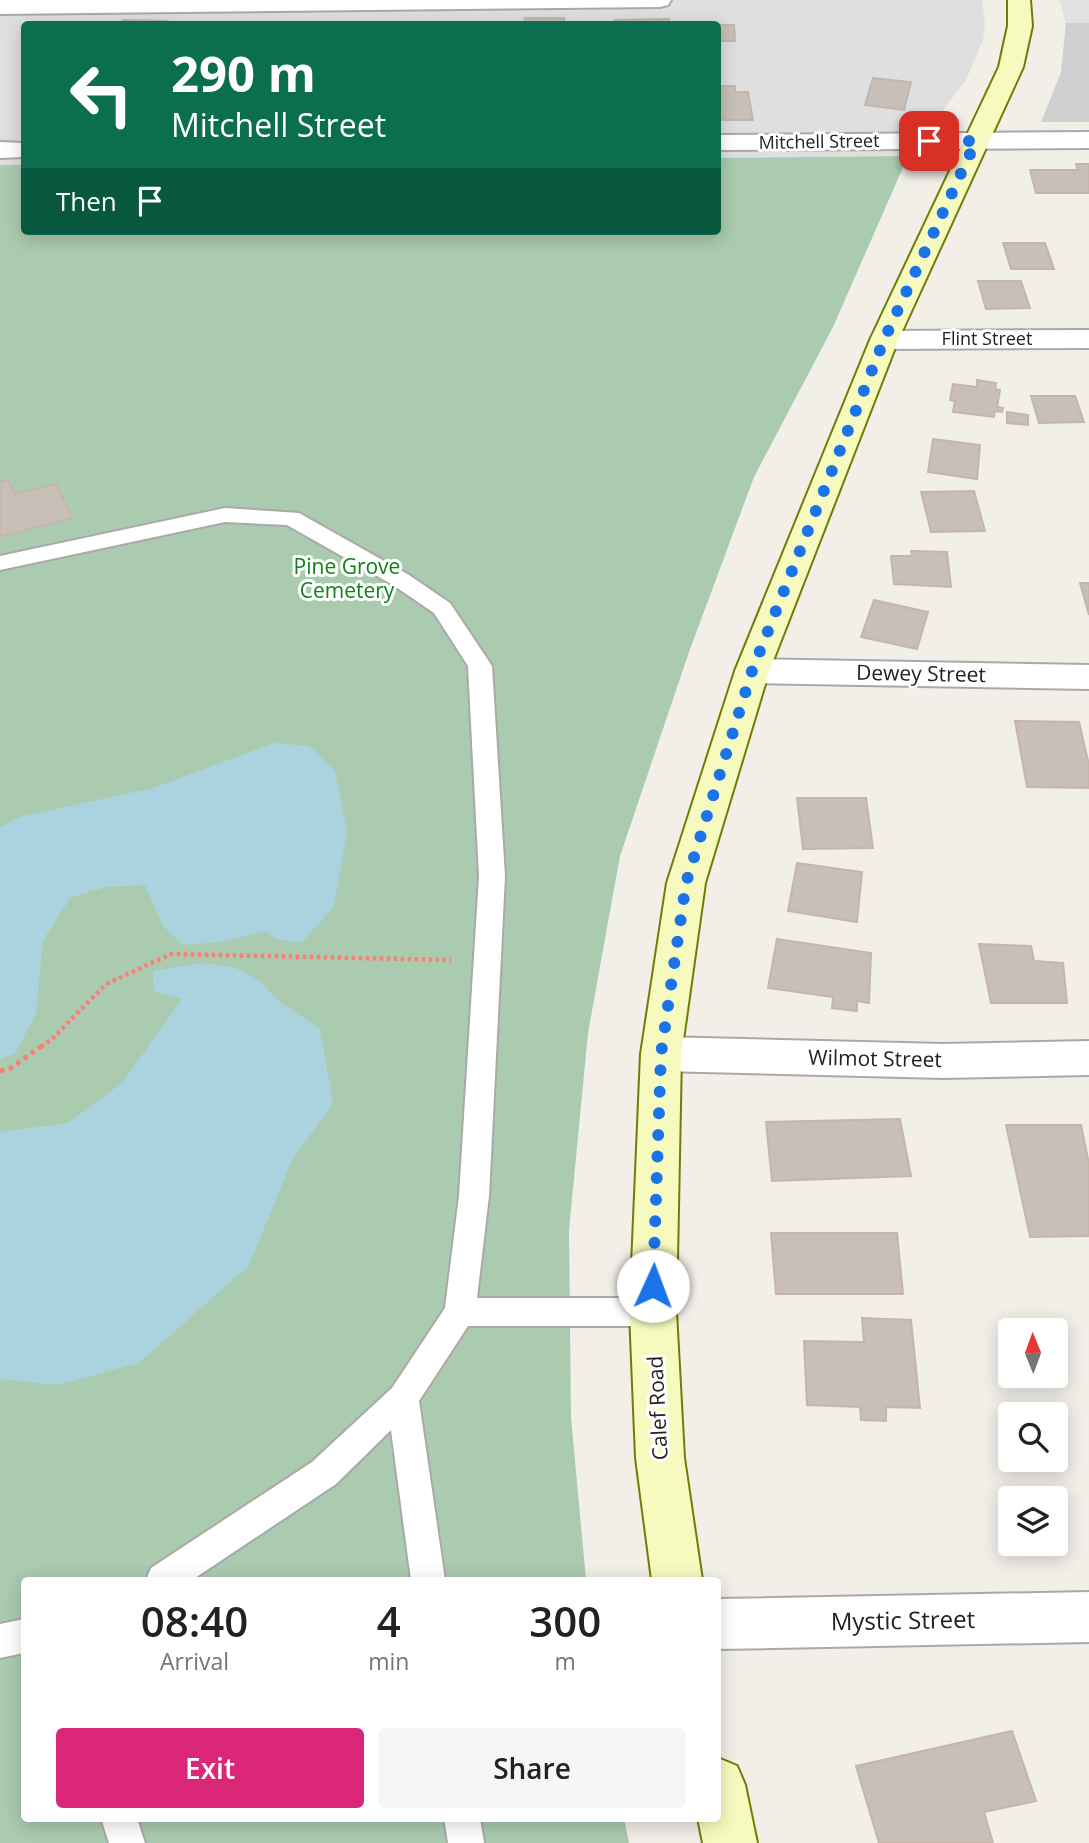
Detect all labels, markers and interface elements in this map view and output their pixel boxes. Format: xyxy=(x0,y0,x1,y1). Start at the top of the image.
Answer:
text: 290 m xyxy=(171,40,316,106)
icon: left xyxy=(56,49,147,140)
text: Mitchell Street xyxy=(171,103,386,146)
pin xyxy=(899,111,959,171)
icon: arrive xyxy=(910,122,948,160)
street label: Mitchell Street xyxy=(758,128,880,154)
icon: arrive xyxy=(131,182,169,220)
text: Then xyxy=(56,183,117,219)
street label: Flint Street xyxy=(942,326,1032,350)
park label: Pine Grove Cemetery xyxy=(294,552,400,604)
street label: Dewey Street xyxy=(856,658,986,688)
street label: Wilmot Street xyxy=(808,1043,942,1073)
position arrow xyxy=(616,1249,690,1323)
north arrow xyxy=(998,1318,1068,1388)
map controls xyxy=(998,1318,1068,1556)
street label: Calef Road xyxy=(640,1355,674,1461)
button: search xyxy=(998,1402,1068,1472)
button: layers xyxy=(998,1486,1068,1556)
text: 08:40 xyxy=(141,1592,248,1649)
text: 4 xyxy=(377,1592,401,1649)
text: 300 xyxy=(529,1592,601,1649)
street label: Mystic Street xyxy=(830,1602,975,1637)
text: Arrival xyxy=(160,1645,229,1677)
text: min xyxy=(368,1645,409,1677)
text: m xyxy=(555,1645,576,1677)
button: Exit xyxy=(56,1728,364,1808)
button: Share xyxy=(378,1728,686,1808)

